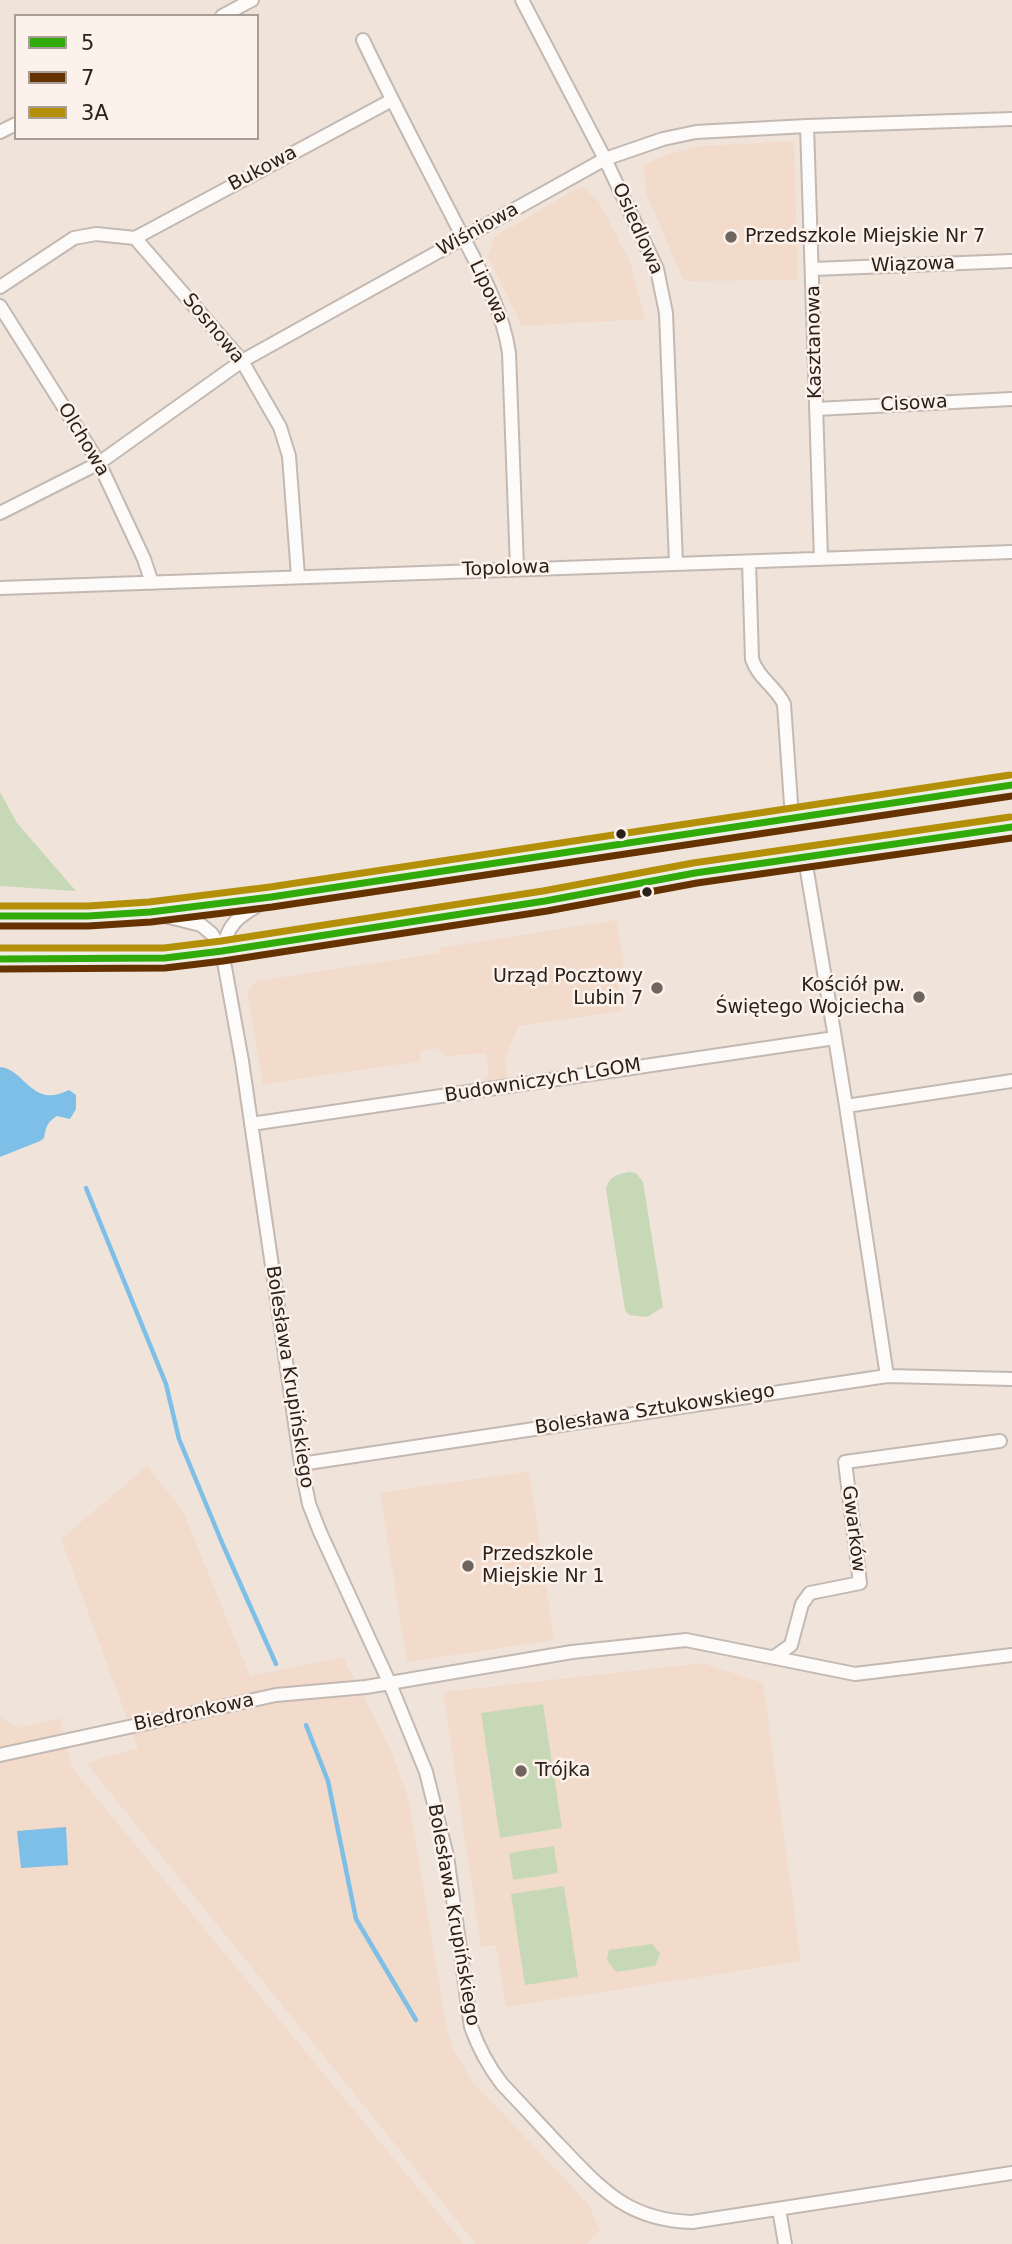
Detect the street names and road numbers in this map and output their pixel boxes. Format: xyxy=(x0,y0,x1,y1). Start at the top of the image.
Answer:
street label: Bukowa xyxy=(225,142,301,196)
street label: Osiedlowa xyxy=(607,180,667,278)
street label: Wiśniowa xyxy=(433,198,523,262)
street label: Wiązowa xyxy=(871,252,955,278)
street label: Lipowa xyxy=(464,257,512,327)
street label: Kasztanowa xyxy=(803,285,827,399)
street label: Sosnowa xyxy=(177,289,249,369)
street label: Cisowa xyxy=(880,391,948,417)
street label: Olchowa xyxy=(52,399,114,481)
street label: Topolowa xyxy=(462,556,550,582)
street label: Budowniczych LGOM xyxy=(443,1054,643,1108)
street label: Bolesława Krupińskiego xyxy=(260,1264,318,1490)
street label: Bolesława Sztukowskiego xyxy=(534,1380,776,1440)
street label: Gwarków xyxy=(836,1484,870,1574)
street label: Biedronkowa xyxy=(132,1689,256,1737)
street label: Bolesława Krupińskiego xyxy=(422,1802,484,2028)

